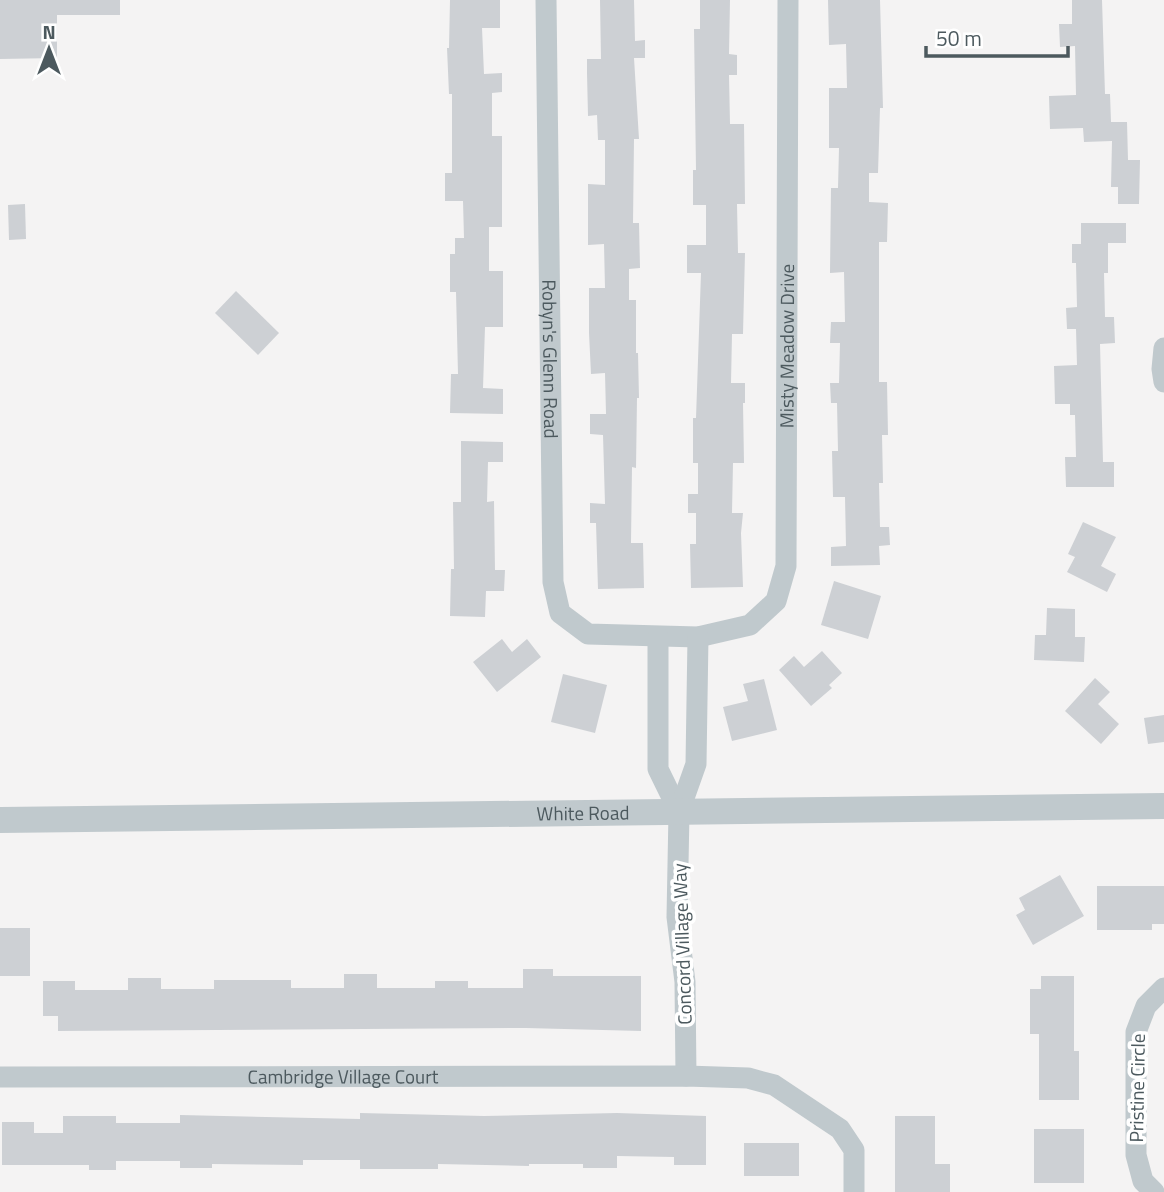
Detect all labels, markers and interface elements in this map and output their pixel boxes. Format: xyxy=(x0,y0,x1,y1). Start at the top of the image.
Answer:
north arrow xyxy=(14,14,84,84)
scale bar xyxy=(926,14,1068,58)
text: N xyxy=(42,17,56,46)
text: 50 m xyxy=(936,22,982,54)
street label: Misty Meadow Drive xyxy=(771,264,801,428)
street label: Robyn's Glenn Road xyxy=(535,279,566,439)
street label: White Road xyxy=(536,797,630,828)
street label: Concord Village Way xyxy=(664,863,699,1025)
street label: Pristine Circle xyxy=(1121,1033,1152,1143)
street label: Cambridge Village Court xyxy=(248,1061,439,1091)

